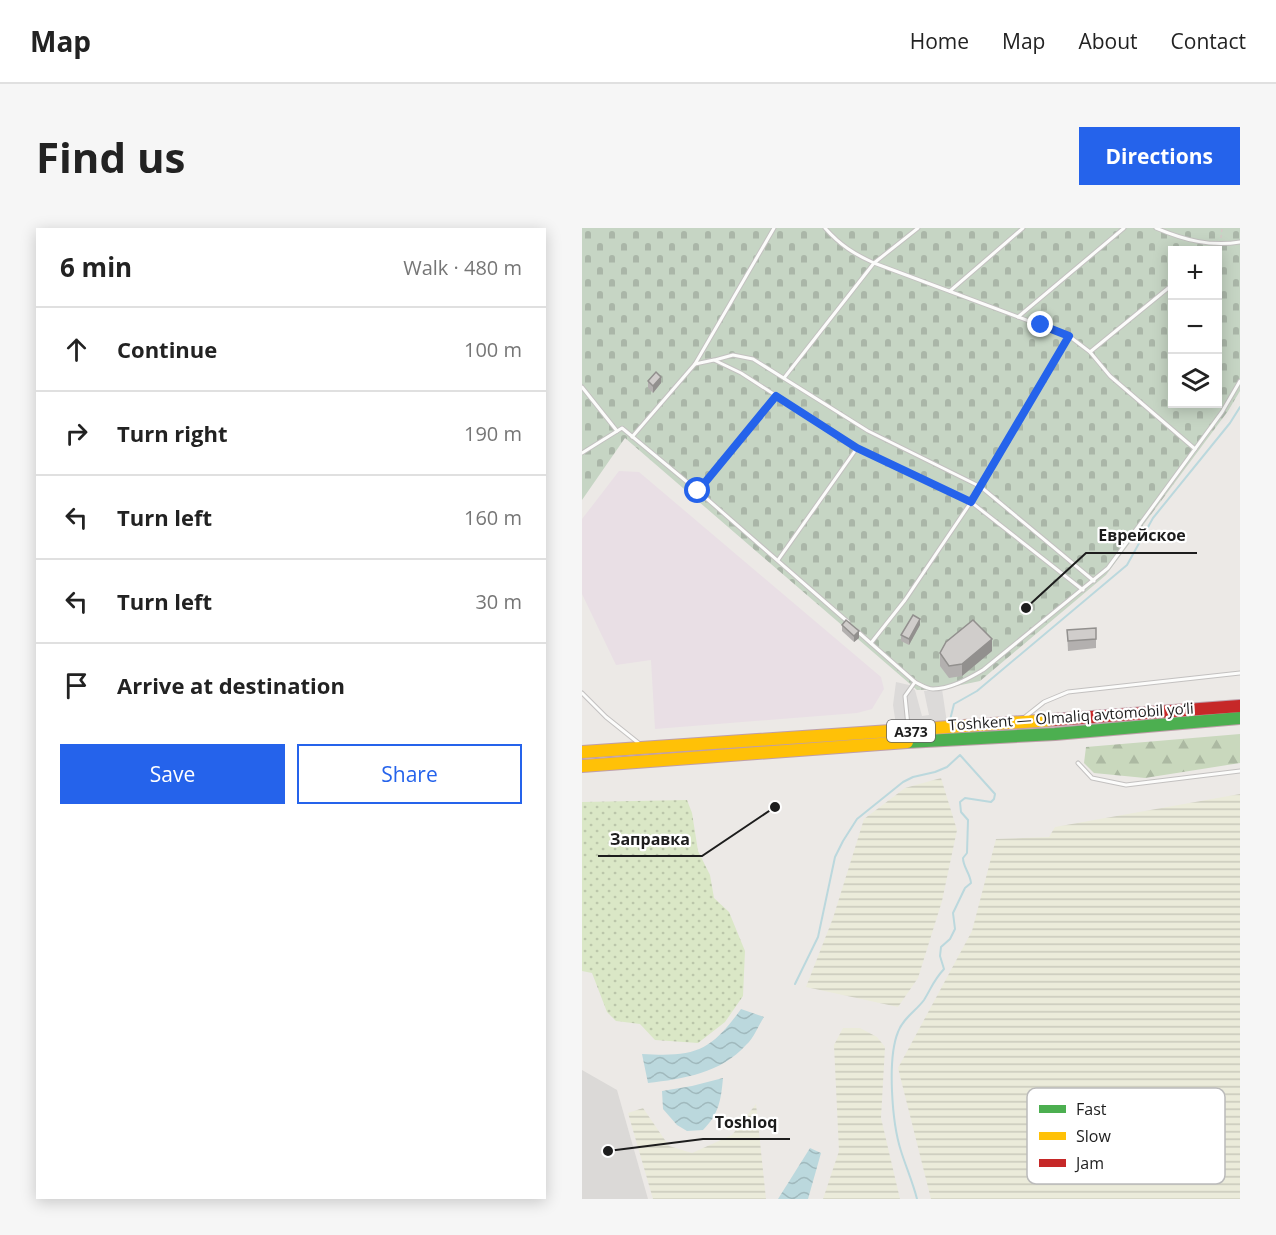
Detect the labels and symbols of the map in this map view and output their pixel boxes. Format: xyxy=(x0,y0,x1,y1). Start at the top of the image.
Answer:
route end xyxy=(1027,311,1053,337)
route start xyxy=(684,477,710,503)
callout: Еврейское xyxy=(1086,519,1197,553)
text: Еврейское xyxy=(1098,524,1186,546)
street label: Toshkent — Olmaliq avtomobil yo‘li xyxy=(948,697,1194,735)
road number: A373 xyxy=(887,720,935,742)
callout: Заправка xyxy=(598,822,702,856)
text: Заправка xyxy=(610,828,690,850)
legend xyxy=(1027,1088,1225,1184)
text: Fast xyxy=(1076,1098,1107,1120)
callout: Toshloq xyxy=(703,1105,790,1139)
text: Toshloq xyxy=(715,1111,777,1133)
text: Slow xyxy=(1076,1125,1111,1147)
text: Jam xyxy=(1074,1152,1104,1174)

